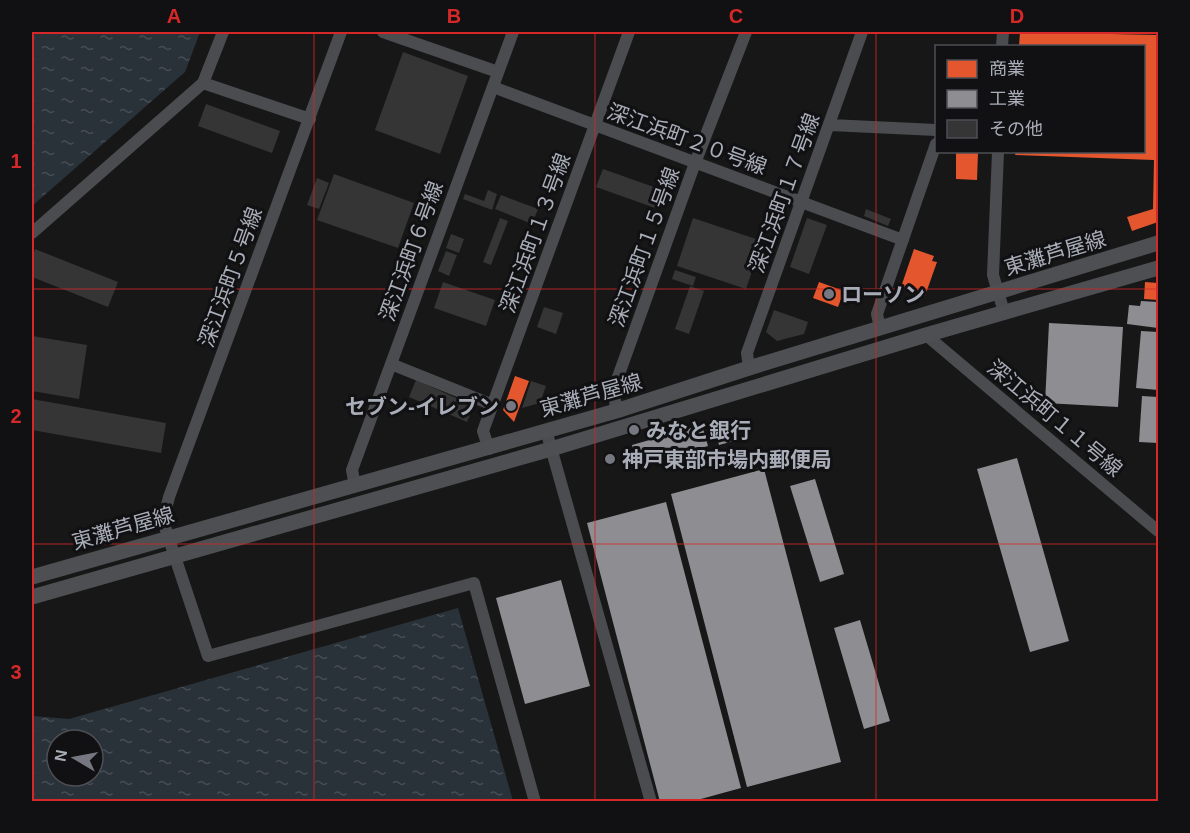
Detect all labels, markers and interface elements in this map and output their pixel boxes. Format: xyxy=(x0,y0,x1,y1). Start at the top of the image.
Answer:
text: A xyxy=(167,5,181,27)
text: B xyxy=(447,5,461,27)
text: C xyxy=(729,5,743,27)
text: D xyxy=(1010,5,1024,27)
legend xyxy=(935,45,1145,153)
text: 商業 xyxy=(989,59,1025,79)
text: 工業 xyxy=(989,89,1025,109)
street label: 深江浜町２０号線 xyxy=(604,99,770,179)
street label: 深江浜町１７号線 xyxy=(744,110,824,276)
text: その他 xyxy=(989,119,1043,139)
text: 1 xyxy=(10,150,22,172)
street label: 深江浜町１３号線 xyxy=(495,150,575,316)
street label: 深江浜町１５号線 xyxy=(604,164,684,330)
street label: 深江浜町６号線 xyxy=(375,178,447,324)
street label: 深江浜町５号線 xyxy=(194,204,266,350)
street label: 東灘芦屋線 xyxy=(1001,227,1109,279)
place label: ローソン xyxy=(841,283,925,306)
marker: ローソン xyxy=(822,287,836,301)
street label: 深江浜町１１号線 xyxy=(983,355,1127,481)
street label: 東灘芦屋線 xyxy=(537,369,645,421)
place label: セブン-イレブン xyxy=(345,395,499,418)
marker: セブン-イレブン xyxy=(504,399,518,413)
text: 2 xyxy=(10,405,22,427)
place label: みなと銀行 xyxy=(646,419,751,442)
marker: みなと銀行 xyxy=(627,423,641,437)
place label: 神戸東部市場内郵便局 xyxy=(622,448,832,471)
marker: 神戸東部市場内郵便局 xyxy=(603,452,617,466)
street label: 東灘芦屋線 xyxy=(69,502,177,554)
text: 3 xyxy=(10,661,22,683)
north arrow xyxy=(45,728,105,788)
text: N xyxy=(51,748,70,763)

